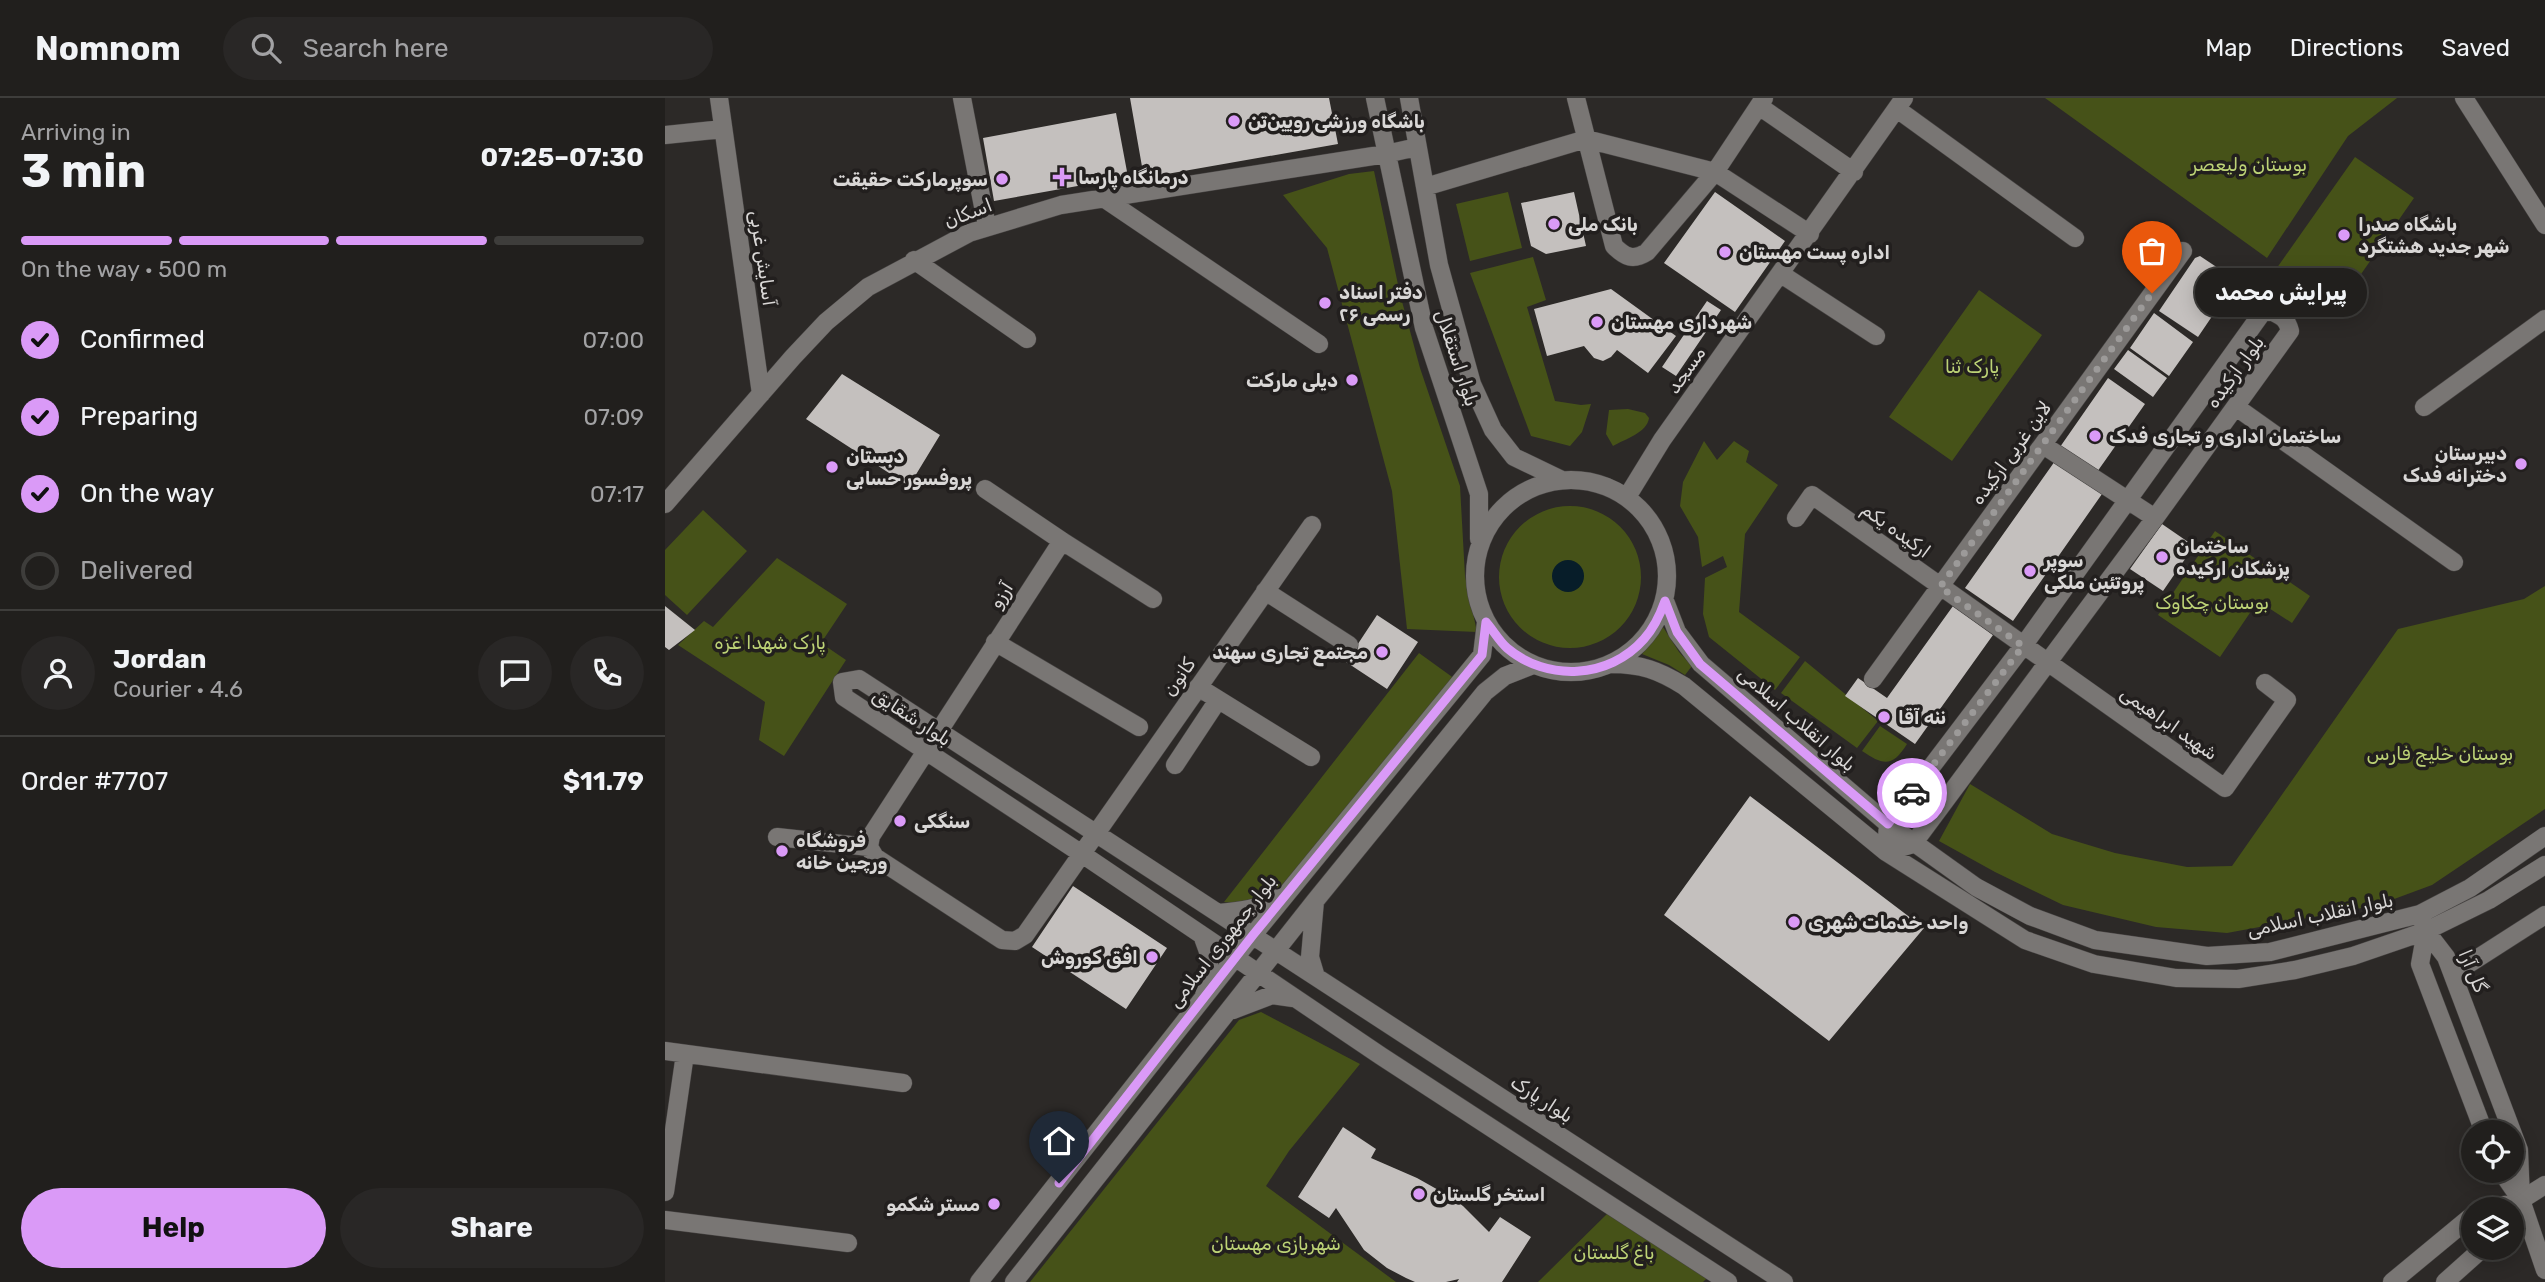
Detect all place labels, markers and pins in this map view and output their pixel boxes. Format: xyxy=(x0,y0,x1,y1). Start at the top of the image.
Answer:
place label: باشگاه ورزشی رویین‌تن xyxy=(1248,110,1425,133)
marker: باشگاه ورزشی رویین‌تن xyxy=(1226,113,1242,129)
place label: درمانگاه پارسا xyxy=(1078,166,1189,191)
marker: درمانگاه پارسا xyxy=(1052,167,1072,187)
place label: سوپرمارکت حقیقت xyxy=(833,168,988,193)
marker: سوپرمارکت حقیقت xyxy=(994,171,1010,187)
place label: بانک ملی xyxy=(1568,213,1638,236)
place label: باشگاه صدرا شهر جدید هشتگرد xyxy=(2358,213,2509,258)
marker: بانک ملی xyxy=(1546,216,1562,232)
pin xyxy=(2122,221,2182,293)
marker: باشگاه صدرا شهر جدید هشتگرد xyxy=(2336,227,2352,243)
place label: اداره پست مهستان xyxy=(1739,241,1890,266)
marker: اداره پست مهستان xyxy=(1717,244,1733,260)
callout: پیرایش محمد xyxy=(2194,268,2365,318)
place label: دفتر اسناد رسمی ۲۶ xyxy=(1339,281,1423,326)
marker: دفتر اسناد رسمی ۲۶ xyxy=(1317,295,1333,311)
place label: شهرداری مهستان xyxy=(1611,311,1752,334)
marker: شهرداری مهستان xyxy=(1589,314,1605,330)
place label: دیلی مارکت xyxy=(1246,369,1338,392)
marker: دیلی مارکت xyxy=(1344,372,1360,388)
place label: ساختمان اداری و تجاری فدک xyxy=(2109,425,2341,448)
marker: ساختمان اداری و تجاری فدک xyxy=(2087,428,2103,444)
place label: دبیرستان دخترانه فدک xyxy=(2403,442,2507,487)
place label: دبستان پروفسور حسابی xyxy=(846,445,972,492)
marker: دبیرستان دخترانه فدک xyxy=(2513,456,2529,472)
marker: دبستان پروفسور حسابی xyxy=(824,459,840,475)
place label: ساختمان پزشکان ارکیده xyxy=(2176,535,2290,582)
place label: سوپر پروتئین ملکی xyxy=(2043,549,2144,596)
marker: ساختمان پزشکان ارکیده xyxy=(2154,549,2170,565)
marker: سوپر پروتئین ملکی xyxy=(2022,563,2038,579)
place label: مجتمع تجاری سهند xyxy=(1212,641,1368,667)
marker: مجتمع تجاری سهند xyxy=(1374,644,1390,660)
place label: ننه آقا xyxy=(1898,706,1946,729)
marker: ننه آقا xyxy=(1876,709,1892,725)
place label: سنگکی xyxy=(914,810,970,833)
marker: سنگکی xyxy=(892,813,908,829)
place label: فروشگاه ورچین خانه xyxy=(796,829,888,874)
marker: فروشگاه ورچین خانه xyxy=(774,843,790,859)
place label: واحد خدمات شهری xyxy=(1808,911,1969,934)
marker: واحد خدمات شهری xyxy=(1786,914,1802,930)
place label: افق کوروش xyxy=(1041,946,1138,969)
marker: افق کوروش xyxy=(1144,949,1160,965)
pin xyxy=(1029,1111,1089,1183)
place label: استخر گلستان xyxy=(1433,1183,1545,1206)
marker: استخر گلستان xyxy=(1411,1186,1427,1202)
place label: مستر شکمو xyxy=(886,1193,980,1216)
marker: مستر شکمو xyxy=(986,1196,1002,1212)

